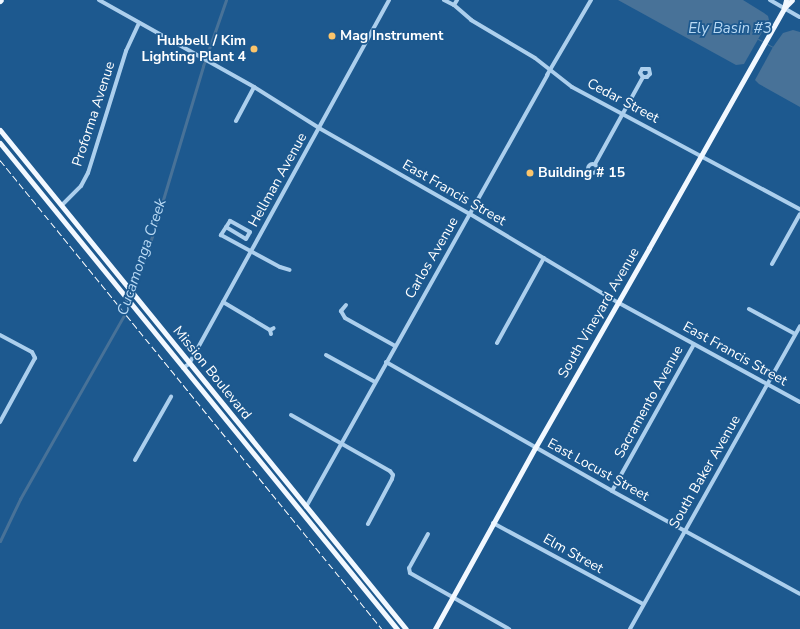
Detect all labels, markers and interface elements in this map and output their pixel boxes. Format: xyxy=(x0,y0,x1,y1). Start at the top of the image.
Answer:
water label: Ely Basin #3 xyxy=(688,20,772,38)
place label: Mag Instrument xyxy=(340,28,443,44)
marker: Mag Instrument xyxy=(327,31,337,41)
place label: Hubbell / Kim Lighting Plant 4 xyxy=(142,33,246,66)
marker: Hubbell / Kim Lighting Plant 4 xyxy=(249,44,259,54)
street label: Proforma Avenue xyxy=(69,59,119,169)
street label: Cedar Street xyxy=(584,75,662,127)
street label: Hellman Avenue xyxy=(245,130,311,230)
street label: East Francis Street xyxy=(399,157,509,229)
place label: Building # 15 xyxy=(538,165,625,181)
marker: Building # 15 xyxy=(525,168,535,178)
water label: Cucamonga Creek xyxy=(114,196,170,318)
street label: Carlos Avenue xyxy=(402,214,462,302)
street label: South Vineyard Avenue xyxy=(555,245,643,381)
street label: East Francis Street xyxy=(680,318,790,390)
street label: Mission Boulevard xyxy=(169,323,255,423)
street label: Sacramento Avenue xyxy=(611,343,687,461)
street label: South Baker Avenue xyxy=(666,412,744,532)
street label: East Locust Street xyxy=(544,435,652,505)
street label: Elm Street xyxy=(540,531,606,577)

